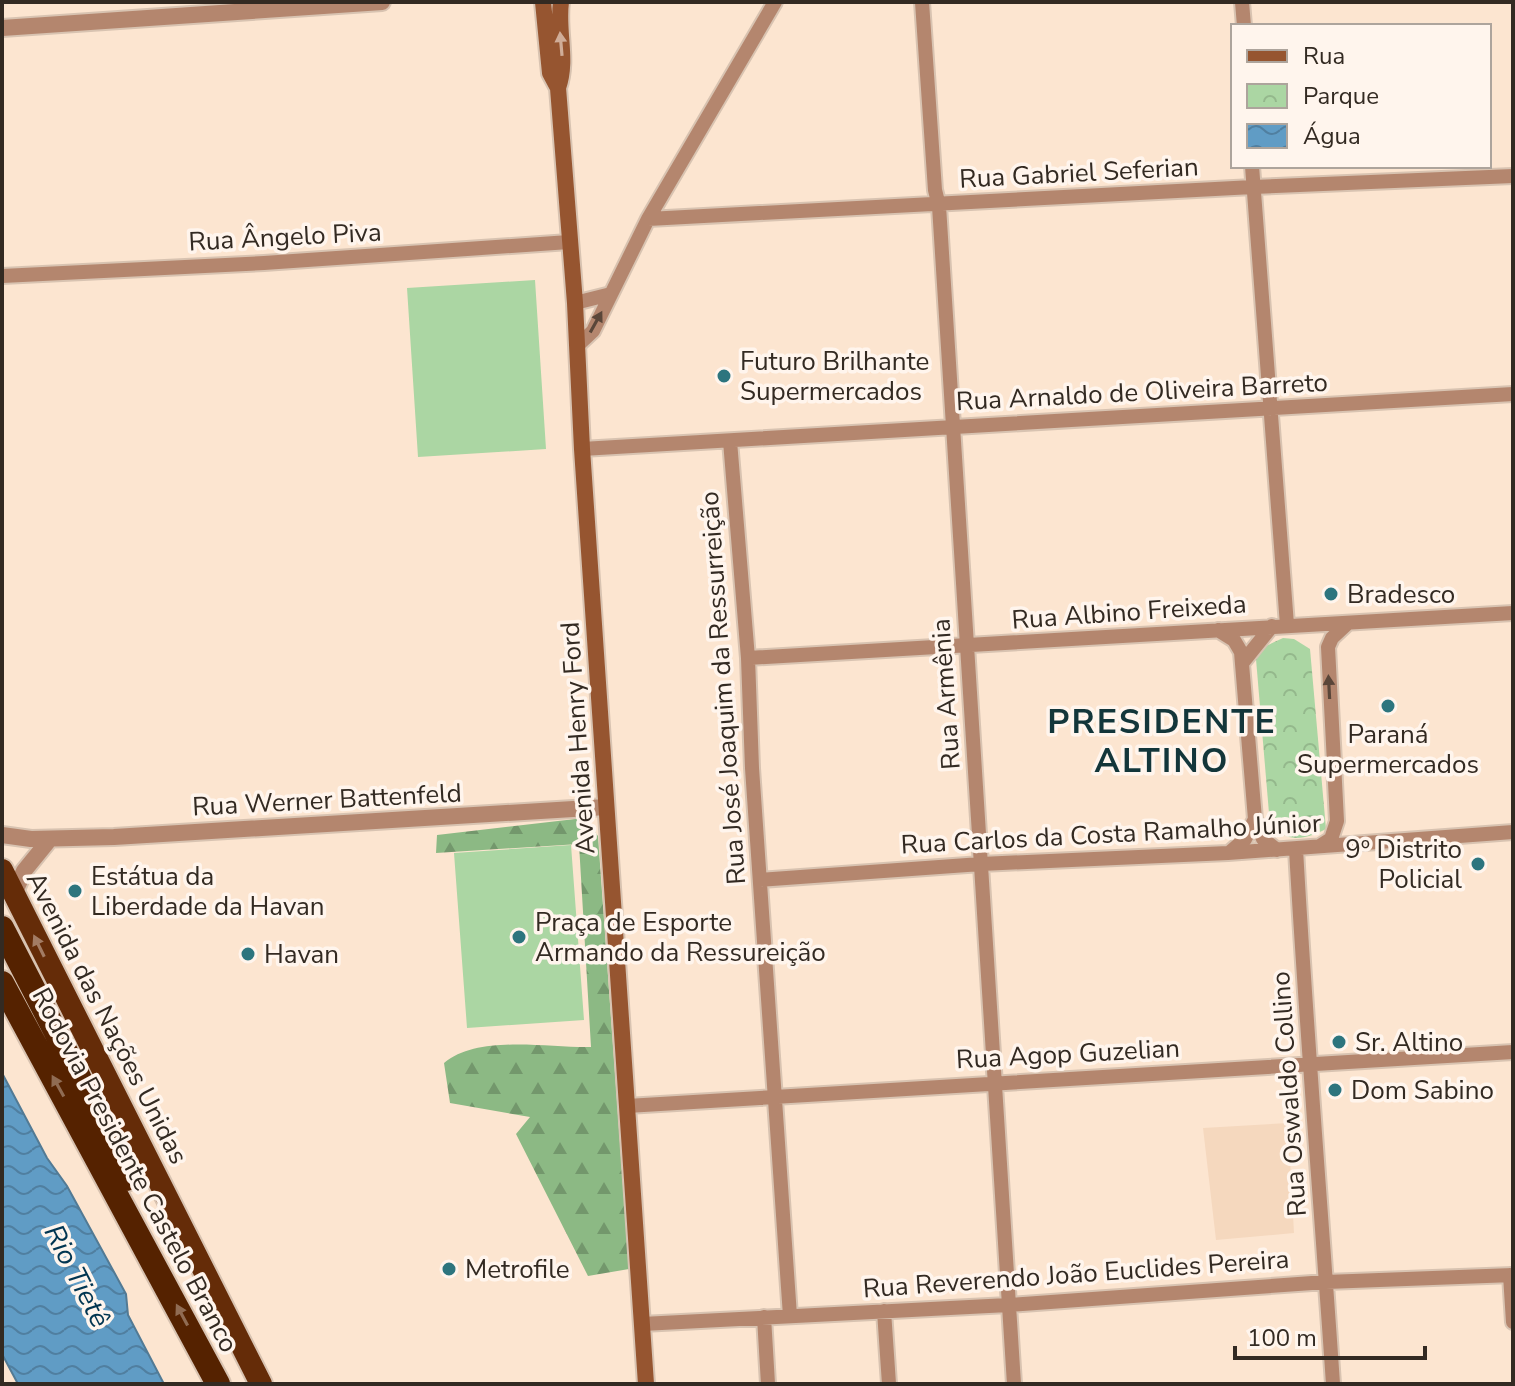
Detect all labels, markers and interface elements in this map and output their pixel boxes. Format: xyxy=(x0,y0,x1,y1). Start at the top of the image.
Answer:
legend xyxy=(1231,24,1491,168)
one-way arrow xyxy=(554,31,567,56)
text: Rua xyxy=(1303,40,1345,72)
text: Parque xyxy=(1303,80,1379,112)
text: Água xyxy=(1303,120,1361,152)
street label: Rua Gabriel Seferian xyxy=(958,149,1200,197)
street label: Rua Ângelo Piva xyxy=(188,214,382,260)
one-way arrow xyxy=(589,311,603,333)
place label: Futuro Brilhante Supermercados xyxy=(740,344,929,409)
street label: Rua Arnaldo de Oliveira Barreto xyxy=(955,365,1329,419)
marker: Futuro Brilhante Supermercados xyxy=(715,367,733,385)
street label: Rua José Joaquim da Ressurreição xyxy=(692,490,754,886)
place label: Bradesco xyxy=(1347,577,1455,612)
marker: Bradesco xyxy=(1322,585,1340,603)
street label: Rua Albino Freixeda xyxy=(1010,586,1248,638)
street label: Rua Armênia xyxy=(923,617,969,771)
street label: Avenida Henry Ford xyxy=(552,621,604,855)
one-way arrow xyxy=(1322,674,1335,699)
marker: Paraná Supermercados xyxy=(1379,697,1397,715)
district label: PRESIDENTE ALTINO xyxy=(1047,699,1277,784)
place label: Paraná Supermercados xyxy=(1297,717,1479,782)
street label: Rua Werner Battenfeld xyxy=(191,775,463,825)
street label: Rua Carlos da Costa Ramalho Júnior xyxy=(900,805,1323,862)
place label: 9º Distrito Policial xyxy=(1345,832,1462,897)
marker: 9º Distrito Policial xyxy=(1469,855,1487,873)
place label: Estátua da Liberdade da Havan xyxy=(91,859,325,924)
street label: Avenida das Nações Unidas xyxy=(18,866,196,1170)
marker: Estátua da Liberdade da Havan xyxy=(66,882,84,900)
place label: Praça de Esporte Armando da Ressureição xyxy=(535,905,826,970)
marker: Praça de Esporte Armando da Ressureição xyxy=(510,928,528,946)
one-way arrow xyxy=(33,934,46,957)
place label: Havan xyxy=(264,937,339,972)
marker: Havan xyxy=(239,945,257,963)
street label: Rua Oswaldo Collino xyxy=(1263,970,1315,1218)
street label: Rodovia Presidente Castelo Branco xyxy=(24,982,246,1358)
place label: Sr. Altino xyxy=(1355,1025,1463,1060)
street label: Rua Agop Guzelian xyxy=(955,1031,1181,1077)
marker: Sr. Altino xyxy=(1330,1033,1348,1051)
place label: Dom Sabino xyxy=(1351,1073,1494,1108)
one-way arrow xyxy=(52,1075,65,1098)
marker: Dom Sabino xyxy=(1326,1081,1344,1099)
water label: Rio Tietê xyxy=(35,1218,119,1334)
street label: Rua Reverendo João Euclides Pereira xyxy=(862,1242,1290,1306)
place label: Metrofile xyxy=(465,1252,570,1287)
marker: Metrofile xyxy=(440,1260,458,1278)
one-way arrow xyxy=(176,1303,189,1326)
scale bar xyxy=(1235,1310,1425,1360)
text: 100 m xyxy=(1247,1322,1317,1354)

